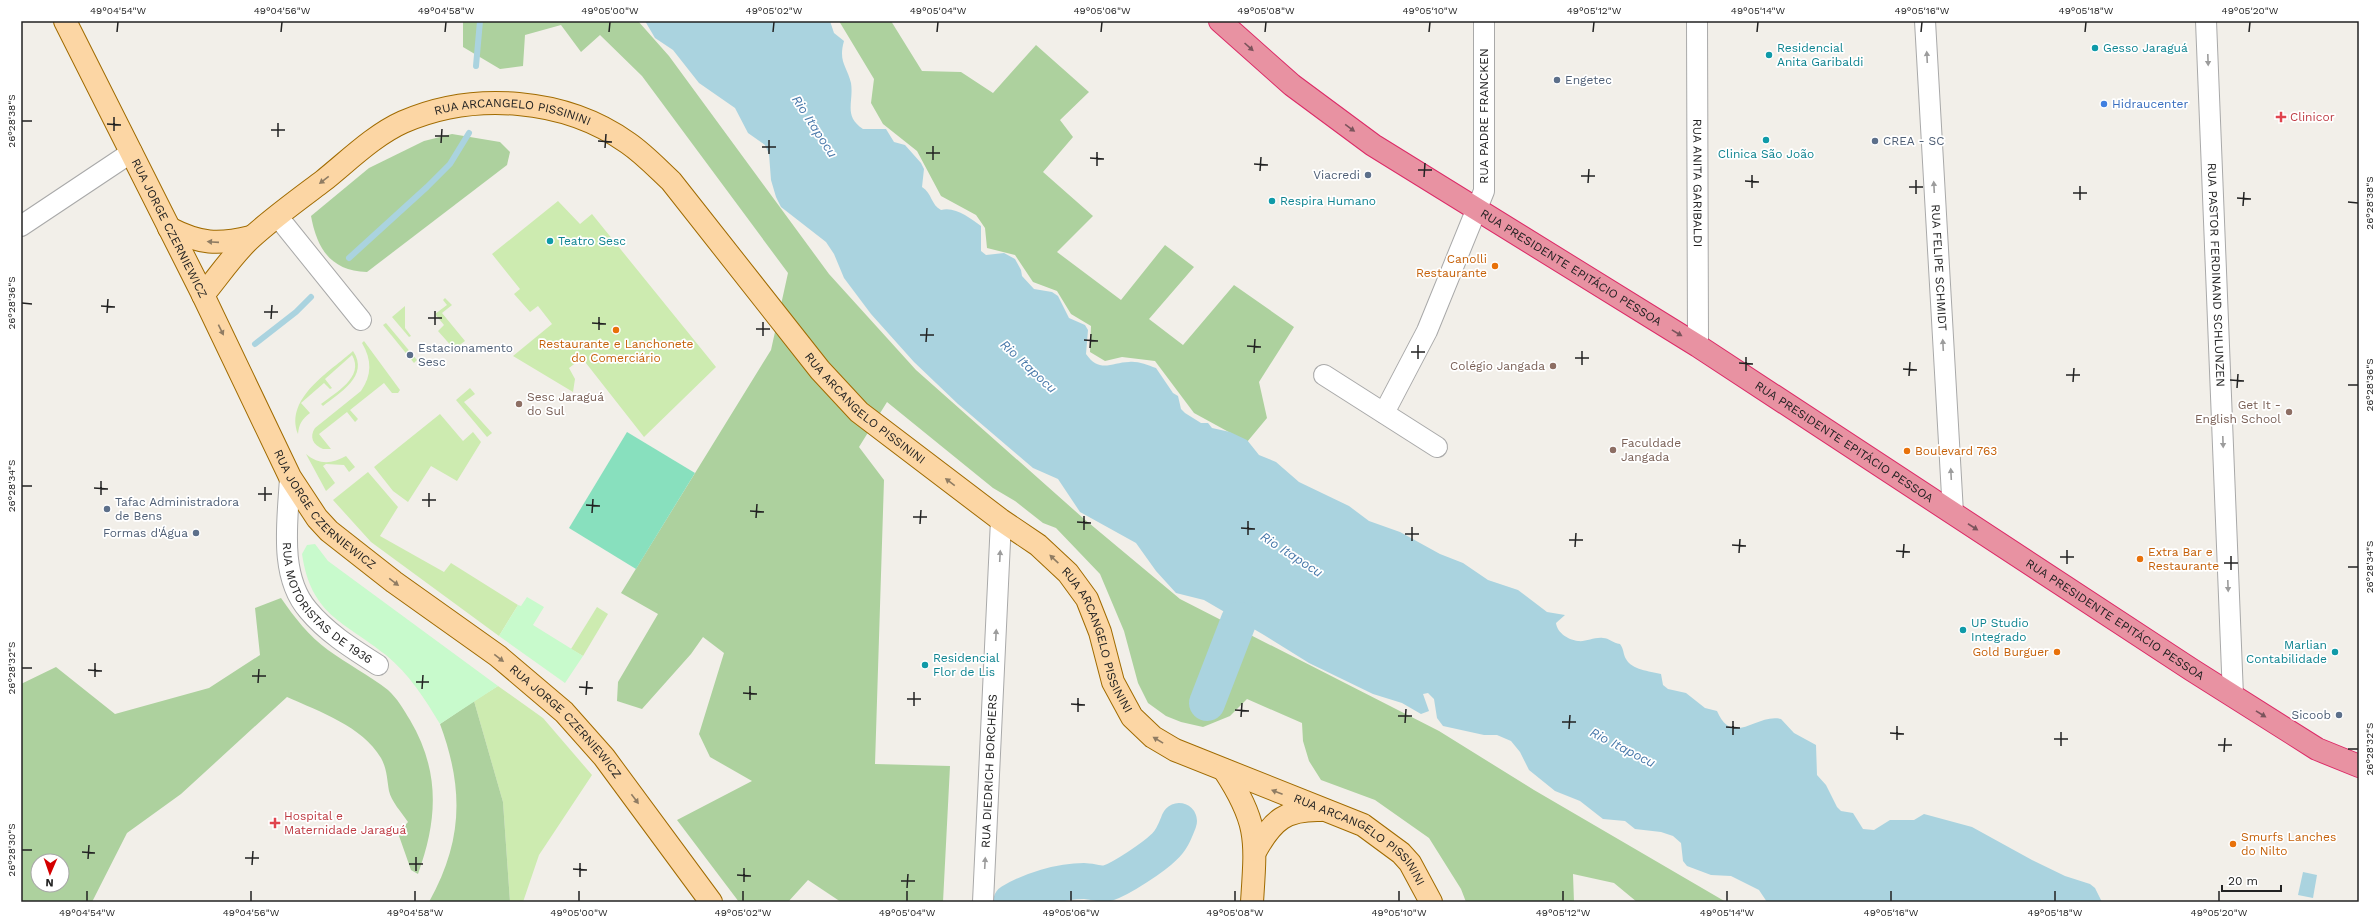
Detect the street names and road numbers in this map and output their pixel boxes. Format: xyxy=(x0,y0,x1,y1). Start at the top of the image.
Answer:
street label: RUA PADRE FRANCKEN xyxy=(1477,48,1491,184)
street label: RUA ARCANGELO PISSININI xyxy=(433,96,593,128)
street label: RUA ANITA GARIBALDI xyxy=(1690,119,1705,247)
street label: RUA JORGE CZERNIEWICZ xyxy=(128,156,210,300)
street label: RUA PASTOR FERDINAND SCHLUNZEN xyxy=(2205,162,2228,387)
street label: RUA FELIPE SCHMIDT xyxy=(1928,204,1950,331)
street label: RUA PRESIDENTE EPITÁCIO PESSOA xyxy=(1478,206,1664,329)
street label: RUA ARCANGELO PISSININI xyxy=(802,350,928,467)
street label: RUA PRESIDENTE EPITÁCIO PESSOA xyxy=(1752,378,1936,505)
street label: RUA JORGE CZERNIEWICZ xyxy=(271,447,379,572)
street label: RUA MOTORISTAS DE 1936 xyxy=(280,542,375,666)
street label: RUA PRESIDENTE EPITÁCIO PESSOA xyxy=(2023,556,2207,683)
street label: RUA ARCANGELO PISSININI xyxy=(1059,564,1135,715)
street label: RUA JORGE CZERNIEWICZ xyxy=(507,662,624,781)
street label: RUA DIEDRICH BORCHERS xyxy=(979,694,1000,848)
street label: RUA ARCANGELO PISSININI xyxy=(1292,791,1428,888)

